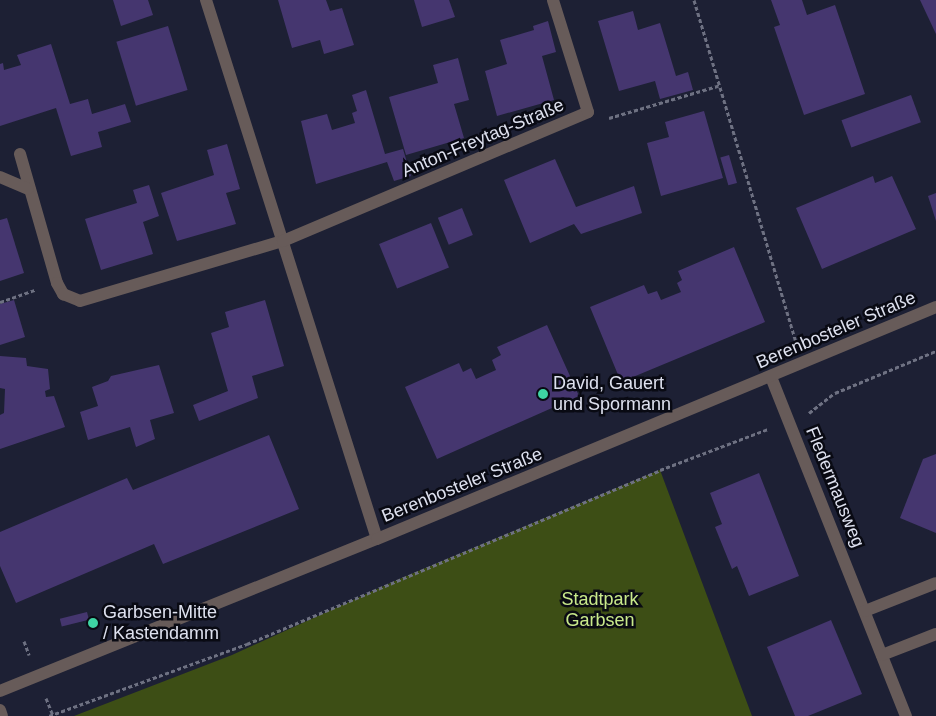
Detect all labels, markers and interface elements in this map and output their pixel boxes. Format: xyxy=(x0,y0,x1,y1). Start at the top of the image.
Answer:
street label: Anton-Freytag-Straße xyxy=(399,94,567,182)
street label: Berenbosteler Straße xyxy=(753,287,919,373)
place label: David, Gauert und Spormann xyxy=(553,373,671,416)
marker: David, Gauert und Spormann xyxy=(537,388,549,400)
street label: Fledermausweg xyxy=(801,424,869,550)
street label: Berenbosteler Straße xyxy=(379,443,545,527)
park label: Stadtpark Garbsen xyxy=(561,589,639,632)
place label: Garbsen-Mitte / Kastendamm xyxy=(103,602,219,644)
marker: Garbsen-Mitte / Kastendamm xyxy=(87,617,99,629)

